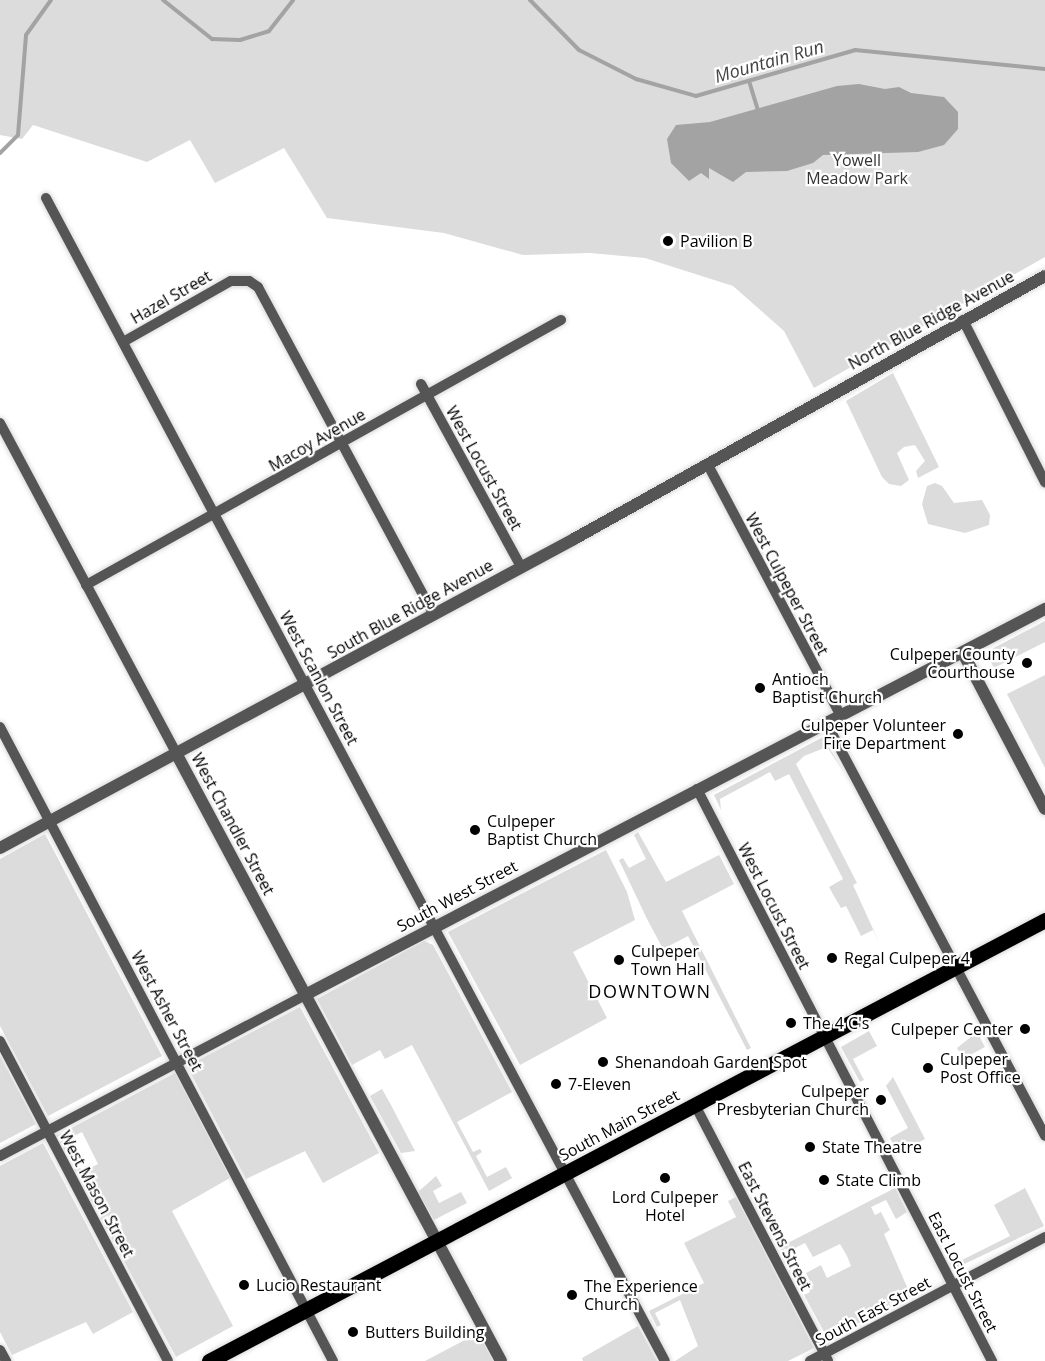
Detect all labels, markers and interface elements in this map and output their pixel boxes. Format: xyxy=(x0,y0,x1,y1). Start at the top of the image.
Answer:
water label: Mountain Run xyxy=(712,35,826,87)
park label: Yowell Meadow Park xyxy=(806,150,908,188)
place label: Pavilion B xyxy=(680,231,753,251)
marker: Pavilion B xyxy=(661,234,675,248)
street label: Hazel Street xyxy=(127,266,215,328)
street label: North Blue Ridge Avenue xyxy=(845,266,1017,374)
street label: West Locust Street xyxy=(442,403,526,533)
street label: Macoy Avenue xyxy=(265,405,369,475)
street label: West Culpeper Street xyxy=(741,510,833,658)
street label: South Blue Ridge Avenue xyxy=(324,555,496,663)
street label: West Scanlon Street xyxy=(276,608,362,748)
place label: Culpeper County Courthouse xyxy=(890,644,1015,682)
marker: Culpeper County Courthouse xyxy=(1020,656,1034,670)
place label: Antioch Baptist Church xyxy=(772,669,882,707)
marker: Antioch Baptist Church xyxy=(753,681,767,695)
place label: Culpeper Volunteer Fire Department xyxy=(801,715,946,753)
marker: Culpeper Volunteer Fire Department xyxy=(951,727,965,741)
street label: West Chandler Street xyxy=(187,750,279,898)
place label: Culpeper Baptist Church xyxy=(487,811,597,849)
marker: Culpeper Baptist Church xyxy=(468,823,482,837)
street label: West Locust Street xyxy=(734,840,814,972)
street label: South West Street xyxy=(393,856,521,936)
place label: Culpeper Town Hall xyxy=(631,941,705,979)
street label: West Asher Street xyxy=(127,948,207,1074)
place label: Regal Culpeper 4 xyxy=(844,948,970,968)
marker: Regal Culpeper 4 xyxy=(825,951,839,965)
marker: Culpeper Town Hall xyxy=(612,953,626,967)
district label: DOWNTOWN xyxy=(588,980,712,1002)
place label: The 4 C's xyxy=(803,1013,869,1033)
marker: The 4 C's xyxy=(784,1016,798,1030)
place label: Culpeper Center xyxy=(891,1019,1013,1039)
marker: Culpeper Center xyxy=(1018,1022,1032,1036)
place label: Culpeper Post Office xyxy=(940,1049,1021,1087)
place label: Shenandoah Garden Spot xyxy=(615,1052,807,1072)
marker: Shenandoah Garden Spot xyxy=(596,1055,610,1069)
marker: Culpeper Post Office xyxy=(921,1061,935,1075)
place label: 7-Eleven xyxy=(568,1074,631,1094)
marker: 7-Eleven xyxy=(549,1077,563,1091)
place label: Culpeper Presbyterian Church xyxy=(717,1081,869,1119)
street label: South Main Street xyxy=(555,1085,683,1165)
marker: Culpeper Presbyterian Church xyxy=(874,1093,888,1107)
street label: West Mason Street xyxy=(56,1127,138,1261)
place label: State Theatre xyxy=(822,1137,922,1157)
marker: State Theatre xyxy=(803,1140,817,1154)
street label: East Stevens Street xyxy=(734,1158,816,1294)
place label: State Climb xyxy=(836,1170,921,1190)
marker: Lord Culpeper Hotel xyxy=(658,1171,672,1185)
marker: State Climb xyxy=(817,1173,831,1187)
place label: Lord Culpeper Hotel xyxy=(612,1187,718,1225)
street label: East Locust Street xyxy=(924,1208,1002,1336)
street label: South East Street xyxy=(812,1273,934,1349)
place label: Lucio Restaurant xyxy=(256,1275,381,1295)
place label: The Experience Church xyxy=(584,1276,698,1314)
marker: Lucio Restaurant xyxy=(237,1278,251,1292)
marker: The Experience Church xyxy=(565,1288,579,1302)
place label: Butters Building xyxy=(365,1322,484,1342)
marker: Butters Building xyxy=(346,1325,360,1339)

